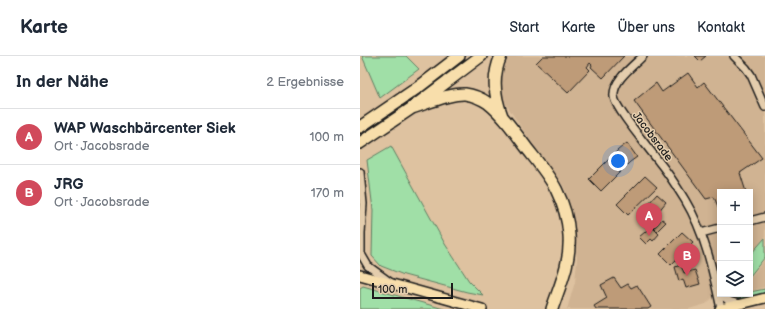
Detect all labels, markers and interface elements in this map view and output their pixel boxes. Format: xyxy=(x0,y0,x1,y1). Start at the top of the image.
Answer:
text: Karte xyxy=(20,16,68,39)
text: Start xyxy=(509,19,539,36)
text: Karte xyxy=(561,19,595,36)
text: Über uns xyxy=(617,19,675,36)
text: Kontakt xyxy=(697,19,745,36)
text: In der Nähe xyxy=(16,72,109,92)
text: 2 Ergebnisse xyxy=(266,74,344,90)
street label: Jacobsrade xyxy=(630,109,676,164)
text: WAP Waschbärcenter Siek xyxy=(54,119,236,138)
text: A xyxy=(25,129,33,145)
text: 100 m xyxy=(309,129,344,145)
text: Ort · Jacobsrade xyxy=(54,138,149,154)
your location xyxy=(608,151,628,171)
text: JRG xyxy=(54,175,83,194)
text: B xyxy=(24,185,34,201)
text: 170 m xyxy=(311,185,344,201)
map controls xyxy=(717,189,753,297)
button: + xyxy=(717,189,753,225)
text: Ort · Jacobsrade xyxy=(54,194,149,210)
pin: A xyxy=(636,203,662,236)
button: − xyxy=(717,225,753,261)
pin: B xyxy=(674,243,700,276)
button: layers xyxy=(717,261,753,297)
scale bar xyxy=(372,281,453,300)
text: 100 m xyxy=(378,283,407,296)

